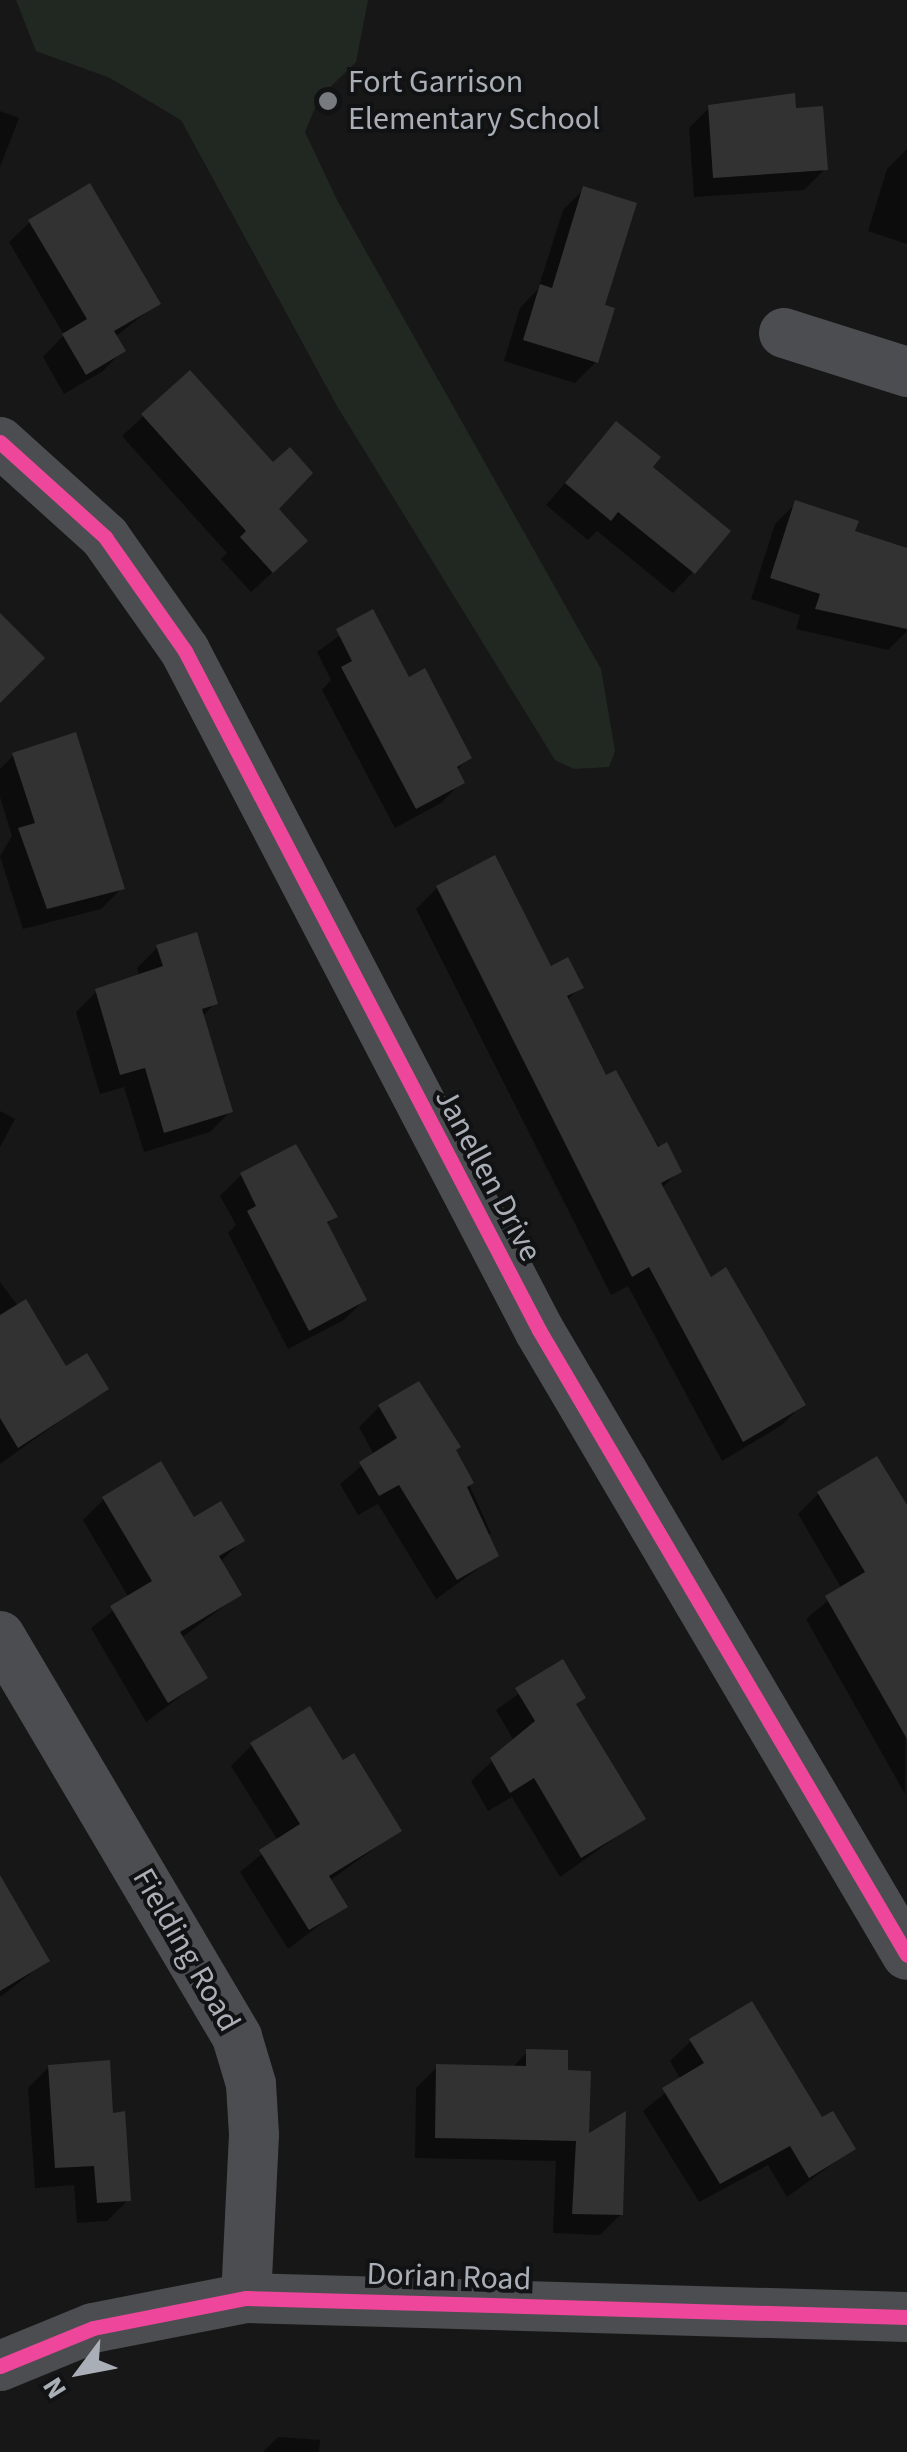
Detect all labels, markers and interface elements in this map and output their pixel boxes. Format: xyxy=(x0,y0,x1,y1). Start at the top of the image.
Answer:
place label: Fort Garrison Elementary School xyxy=(348,64,600,139)
marker: Fort Garrison Elementary School xyxy=(317,90,339,112)
street label: Janellen Drive xyxy=(426,1082,550,1268)
street label: Fielding Road xyxy=(124,1862,248,2038)
street label: Dorian Road xyxy=(366,2255,532,2299)
north arrow xyxy=(30,2322,130,2422)
text: N xyxy=(33,2369,76,2406)

